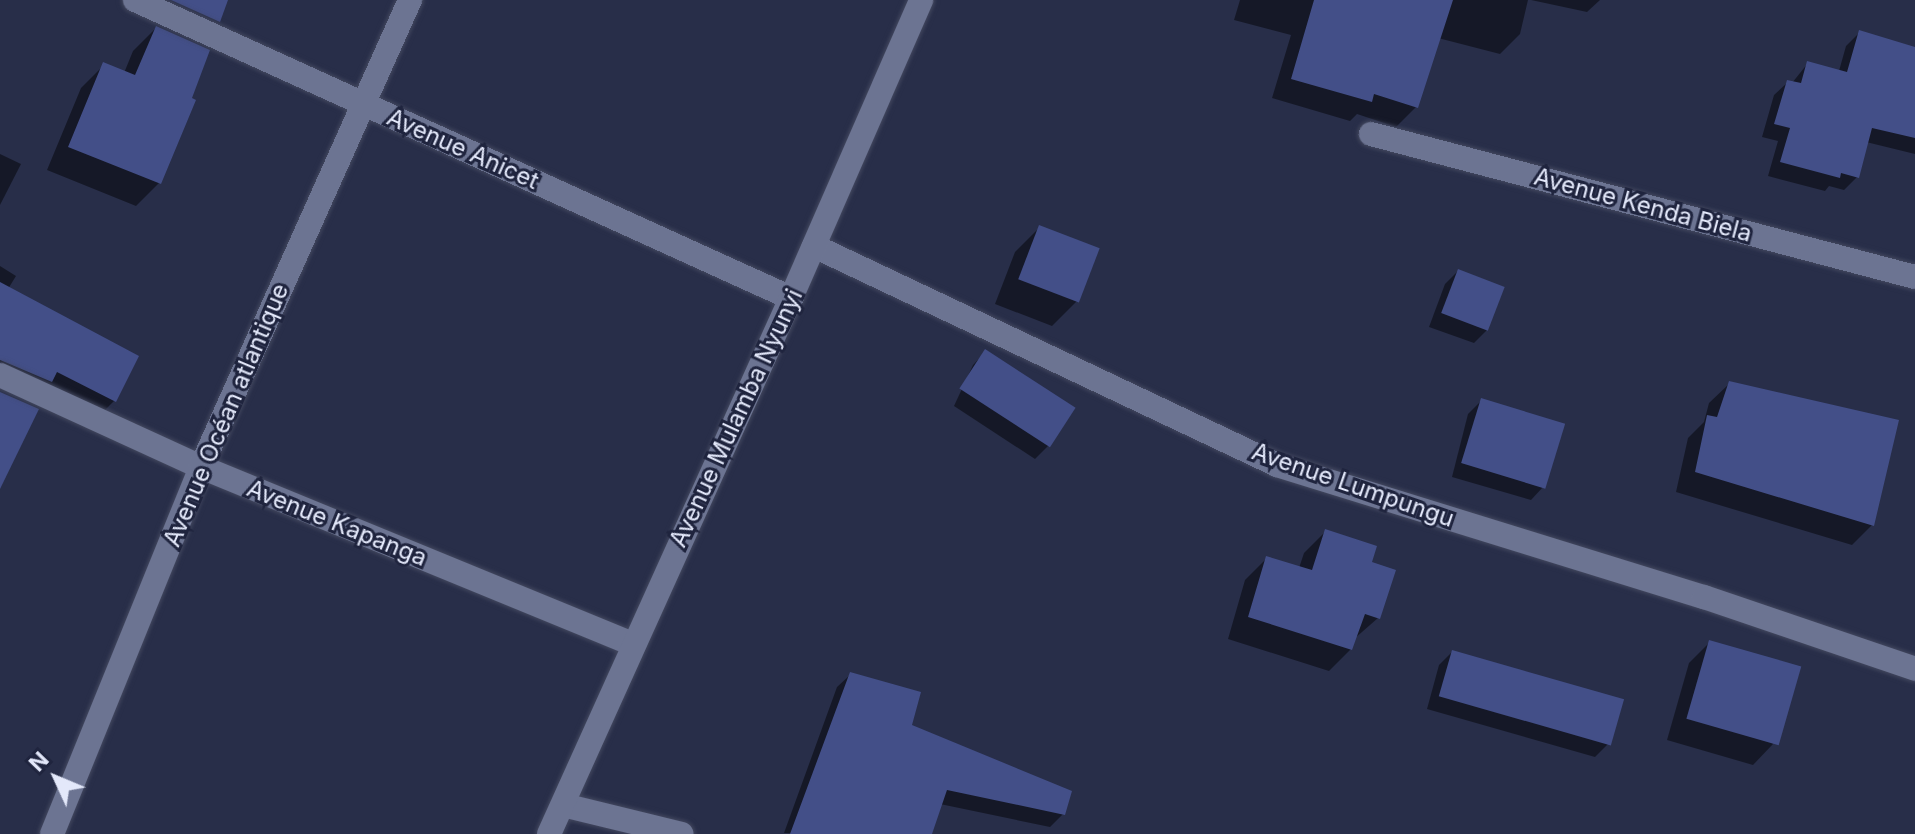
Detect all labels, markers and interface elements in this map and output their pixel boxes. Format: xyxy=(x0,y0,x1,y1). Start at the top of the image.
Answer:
street label: Avenue Anicet xyxy=(383,103,543,195)
street label: Avenue Kenda Biela xyxy=(1531,162,1755,248)
street label: Avenue Océan atlantique xyxy=(157,279,295,551)
street label: Avenue Mulamba Nyunyi xyxy=(663,284,809,552)
street label: Avenue Lumpungu xyxy=(1248,437,1458,533)
street label: Avenue Kapanga xyxy=(243,474,431,572)
north arrow xyxy=(16,738,96,818)
text: N xyxy=(24,746,54,776)

